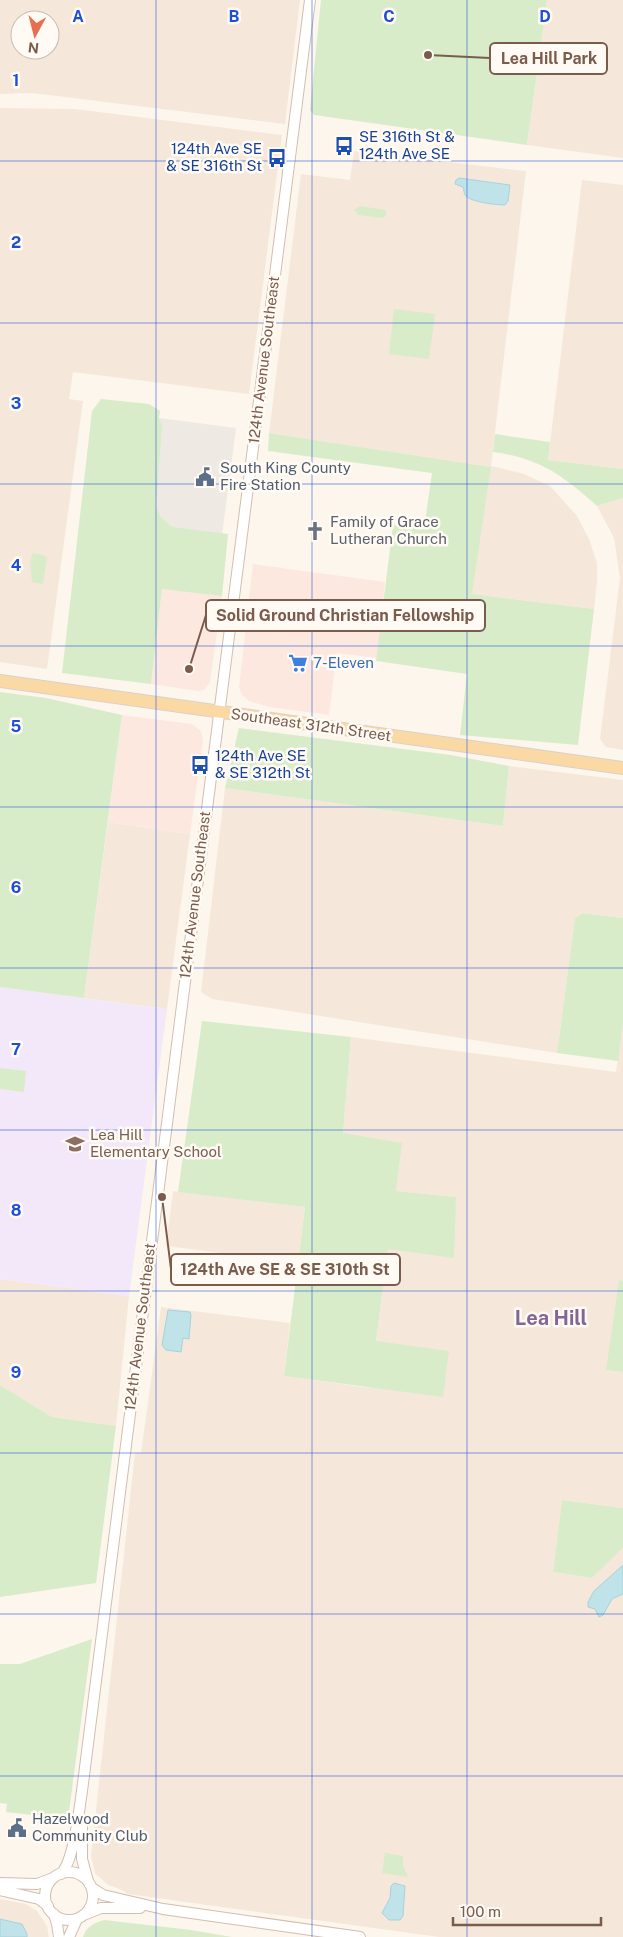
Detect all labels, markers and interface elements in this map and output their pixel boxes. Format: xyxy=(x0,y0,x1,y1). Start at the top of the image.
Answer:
text: A xyxy=(72,7,84,26)
text: B xyxy=(229,7,240,26)
text: C xyxy=(383,7,395,26)
text: D xyxy=(539,7,551,26)
north arrow xyxy=(10,10,60,60)
text: N xyxy=(27,39,40,57)
callout: Lea Hill Park xyxy=(490,43,607,74)
text: Lea Hill Park xyxy=(501,49,597,68)
text: 1 xyxy=(13,71,19,90)
place label: SE 316th St & 124th Ave SE xyxy=(359,128,455,162)
bus stop icon: SE 316th St & 124th Ave SE xyxy=(333,135,355,157)
place label: 124th Ave SE & SE 316th St xyxy=(166,140,262,174)
bus stop icon: 124th Ave SE & SE 316th St xyxy=(266,147,288,169)
text: 2 xyxy=(11,233,21,252)
street label: 124th Avenue Southeast xyxy=(245,275,282,445)
text: 3 xyxy=(11,394,21,413)
place label: South King County Fire Station xyxy=(220,459,351,493)
public building icon: South King County Fire Station xyxy=(194,466,216,488)
place label: Family of Grace Lutheran Church xyxy=(330,513,447,547)
church icon: Family of Grace Lutheran Church xyxy=(304,520,326,542)
text: 4 xyxy=(11,556,22,575)
callout: Solid Ground Christian Fellowship xyxy=(206,600,485,631)
text: Solid Ground Christian Fellowship xyxy=(216,606,474,625)
supermarket icon: 7-Eleven xyxy=(287,652,309,674)
place label: 7-Eleven xyxy=(313,654,374,671)
street label: Southeast 312th Street xyxy=(230,705,392,744)
text: 5 xyxy=(11,717,22,736)
place label: 124th Ave SE & SE 312th St xyxy=(215,747,311,781)
bus stop icon: 124th Ave SE & SE 312th St xyxy=(189,754,211,776)
street label: 124th Avenue Southeast xyxy=(176,810,213,980)
text: 6 xyxy=(11,878,21,897)
text: 7 xyxy=(11,1040,21,1059)
place label: Lea Hill Elementary School xyxy=(90,1126,222,1160)
school or university icon: Lea Hill Elementary School xyxy=(64,1133,86,1155)
text: 8 xyxy=(11,1201,22,1220)
street label: 124th Avenue Southeast xyxy=(121,1242,158,1412)
callout: 124th Ave SE & SE 310th St xyxy=(171,1254,400,1285)
text: 124th Ave SE & SE 310th St xyxy=(180,1260,390,1279)
district label: Lea Hill xyxy=(515,1306,587,1330)
text: 9 xyxy=(11,1363,21,1382)
place label: Hazelwood Community Club xyxy=(32,1810,148,1844)
public building icon: Hazelwood Community Club xyxy=(6,1817,28,1839)
scale bar xyxy=(453,1894,600,1926)
text: 100 m xyxy=(460,1903,501,1920)

